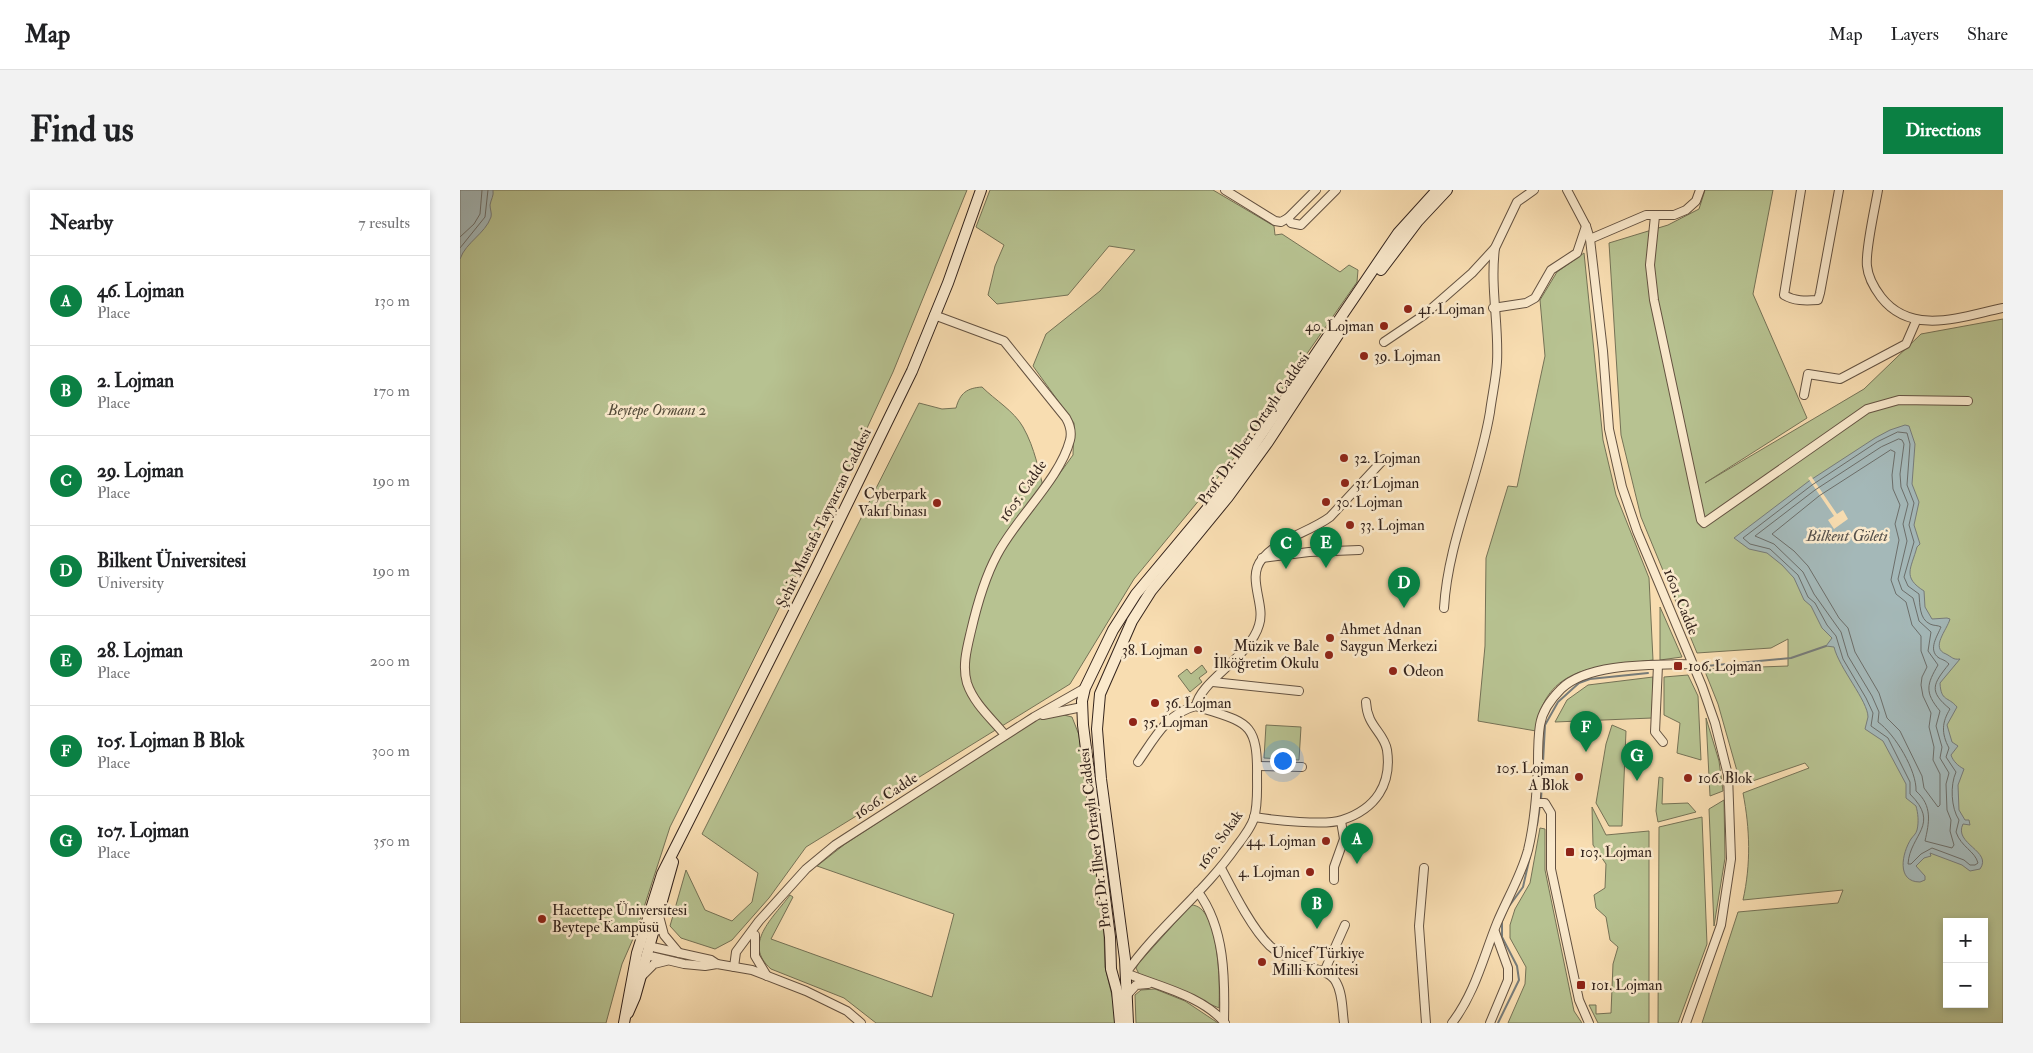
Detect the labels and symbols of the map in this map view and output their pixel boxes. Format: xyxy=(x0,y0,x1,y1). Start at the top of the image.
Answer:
place label: 41. Lojman xyxy=(1418,300,1485,319)
marker: 41. Lojman xyxy=(1402,303,1414,315)
place label: 40. Lojman xyxy=(1305,317,1374,336)
marker: 40. Lojman xyxy=(1378,320,1390,332)
place label: 39. Lojman xyxy=(1374,347,1441,366)
street label: Prof. Dr. İlber Ortaylı Caddesi xyxy=(1193,349,1314,509)
marker: 39. Lojman xyxy=(1358,350,1370,362)
park label: Beytepe Ormanı 2 xyxy=(607,401,706,420)
street label: Şehit Mustafa Tayyarcan Caddesi xyxy=(772,425,876,611)
place label: 32. Lojman xyxy=(1354,449,1421,468)
marker: 32. Lojman xyxy=(1338,452,1350,464)
street label: 1605. Cadde xyxy=(995,456,1051,526)
place label: 31. Lojman xyxy=(1355,474,1420,493)
marker: 31. Lojman xyxy=(1339,477,1351,489)
place label: Cyberpark Vakıf binası xyxy=(858,485,927,521)
place label: 30. Lojman xyxy=(1336,493,1403,512)
marker: 30. Lojman xyxy=(1320,496,1332,508)
marker: Cyberpark Vakıf binası xyxy=(931,497,943,509)
place label: 33. Lojman xyxy=(1360,516,1425,535)
marker: 33. Lojman xyxy=(1344,519,1356,531)
water label: Bilkent Göleti xyxy=(1805,526,1888,546)
pin: E xyxy=(1310,527,1342,568)
pin: C xyxy=(1270,528,1302,569)
street label: 1601. Cadde xyxy=(1659,566,1703,638)
pin: D xyxy=(1388,567,1420,608)
place label: Ahmet Adnan Saygun Merkezi xyxy=(1339,620,1438,656)
marker: Ahmet Adnan Saygun Merkezi xyxy=(1324,632,1336,644)
place label: Müzik ve Bale İlköğretim Okulu xyxy=(1214,637,1319,673)
place label: 38. Lojman xyxy=(1122,641,1188,660)
marker: 38. Lojman xyxy=(1192,644,1204,656)
marker: Müzik ve Bale İlköğretim Okulu xyxy=(1323,649,1335,661)
place label: 106. Lojman xyxy=(1688,657,1762,676)
marker: 106. Lojman xyxy=(1672,660,1684,672)
place label: Odeon xyxy=(1403,662,1444,681)
marker: Odeon xyxy=(1387,665,1399,677)
place label: 36. Lojman xyxy=(1165,694,1232,713)
marker: 36. Lojman xyxy=(1149,697,1161,709)
pin: F xyxy=(1570,711,1602,752)
place label: 35. Lojman xyxy=(1143,713,1209,732)
marker: 35. Lojman xyxy=(1127,716,1139,728)
pin: G xyxy=(1621,740,1653,781)
street label: Prof. Dr. İlber Ortaylı Caddesi xyxy=(1074,747,1115,929)
your location xyxy=(1270,748,1296,774)
place label: 105. Lojman A Blok xyxy=(1496,759,1569,795)
street label: 1606. Cadde xyxy=(851,768,921,824)
place label: 106. Blok xyxy=(1698,769,1752,788)
marker: 105. Lojman A Blok xyxy=(1573,771,1585,783)
marker: 106. Blok xyxy=(1682,772,1694,784)
street label: 1610. Sokak xyxy=(1193,807,1247,873)
pin: A xyxy=(1341,823,1373,864)
place label: 44. Lojman xyxy=(1246,832,1316,851)
marker: 44. Lojman xyxy=(1320,835,1332,847)
place label: 103. Lojman xyxy=(1580,843,1652,862)
marker: 103. Lojman xyxy=(1564,846,1576,858)
place label: 4. Lojman xyxy=(1238,863,1300,882)
marker: 4. Lojman xyxy=(1304,866,1316,878)
pin: B xyxy=(1301,888,1333,929)
place label: Hacettepe Üniversitesi Beytepe Kampüsü xyxy=(552,900,687,938)
marker: Hacettepe Üniversitesi Beytepe Kampüsü xyxy=(536,913,548,925)
place label: Unicef Türkiye Milli Komitesi xyxy=(1272,944,1364,980)
marker: Unicef Türkiye Milli Komitesi xyxy=(1256,956,1268,968)
place label: 101. Lojman xyxy=(1591,976,1663,995)
marker: 101. Lojman xyxy=(1575,979,1587,991)

